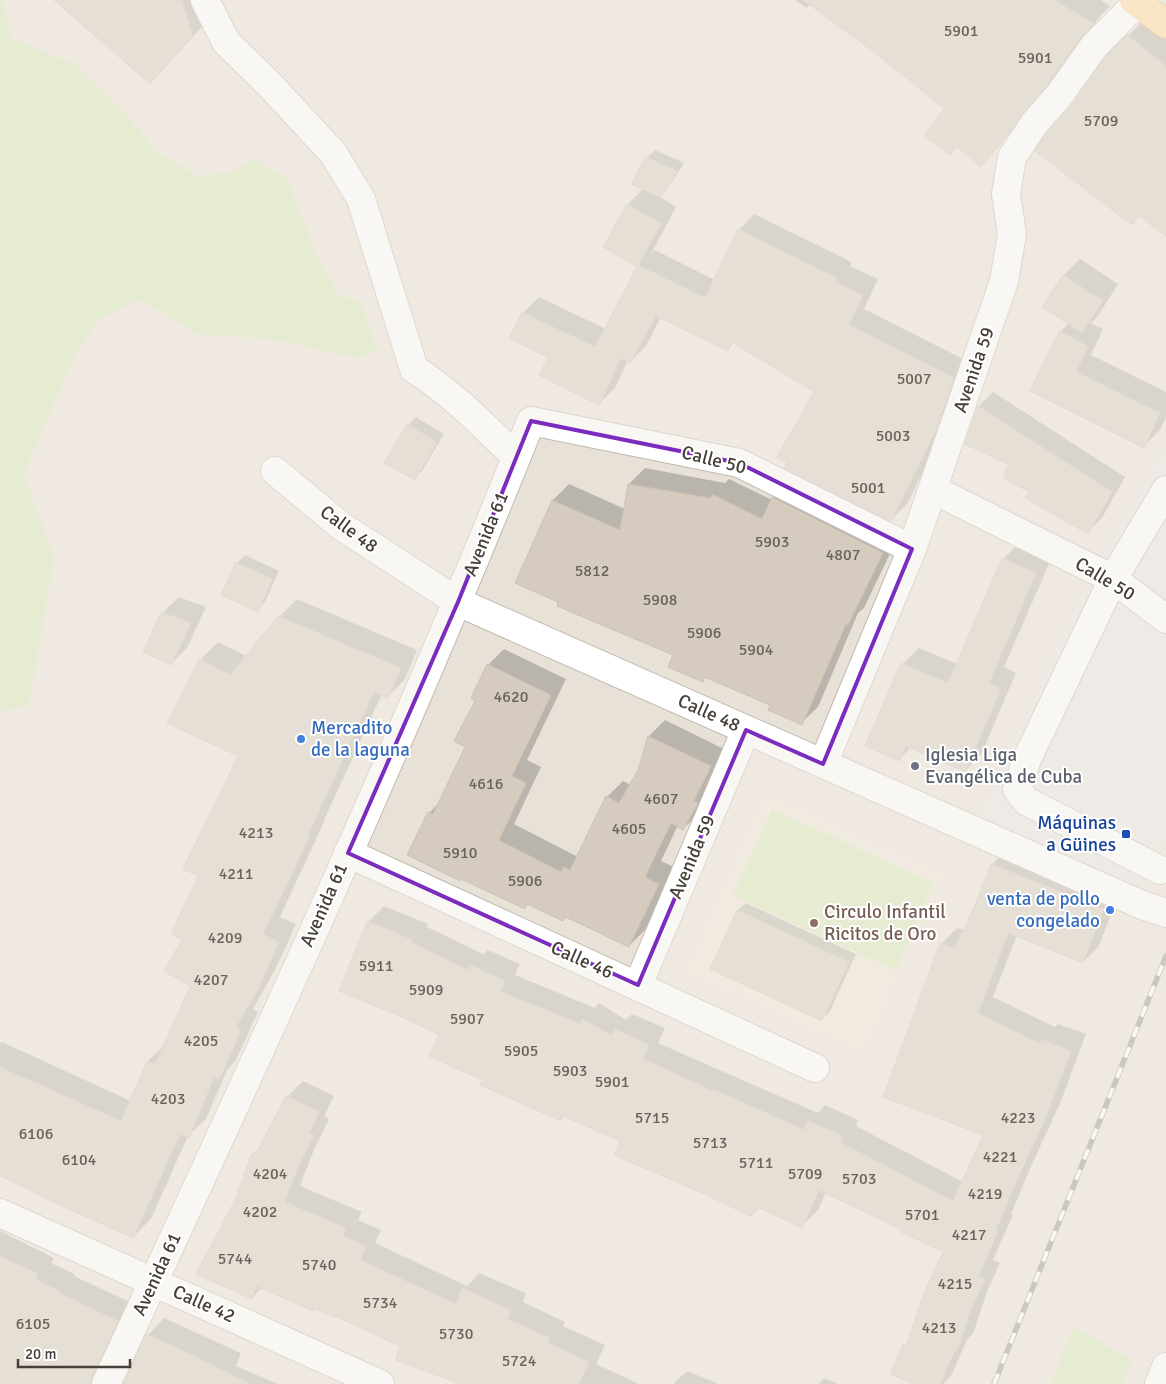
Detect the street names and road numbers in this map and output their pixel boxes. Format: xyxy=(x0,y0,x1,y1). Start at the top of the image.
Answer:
street label: Avenida 59 xyxy=(948,324,1000,416)
street label: Calle 50 xyxy=(679,440,749,480)
street label: Avenida 61 xyxy=(458,488,514,580)
street label: Calle 48 xyxy=(315,500,383,558)
street label: Calle 50 xyxy=(1071,552,1139,606)
street label: Calle 48 xyxy=(674,689,744,737)
street label: Avenida 59 xyxy=(664,811,720,903)
street label: Avenida 61 xyxy=(295,859,353,951)
street label: Calle 46 xyxy=(547,936,617,984)
street label: Avenida 61 xyxy=(127,1229,187,1319)
street label: Calle 42 xyxy=(169,1280,239,1328)

